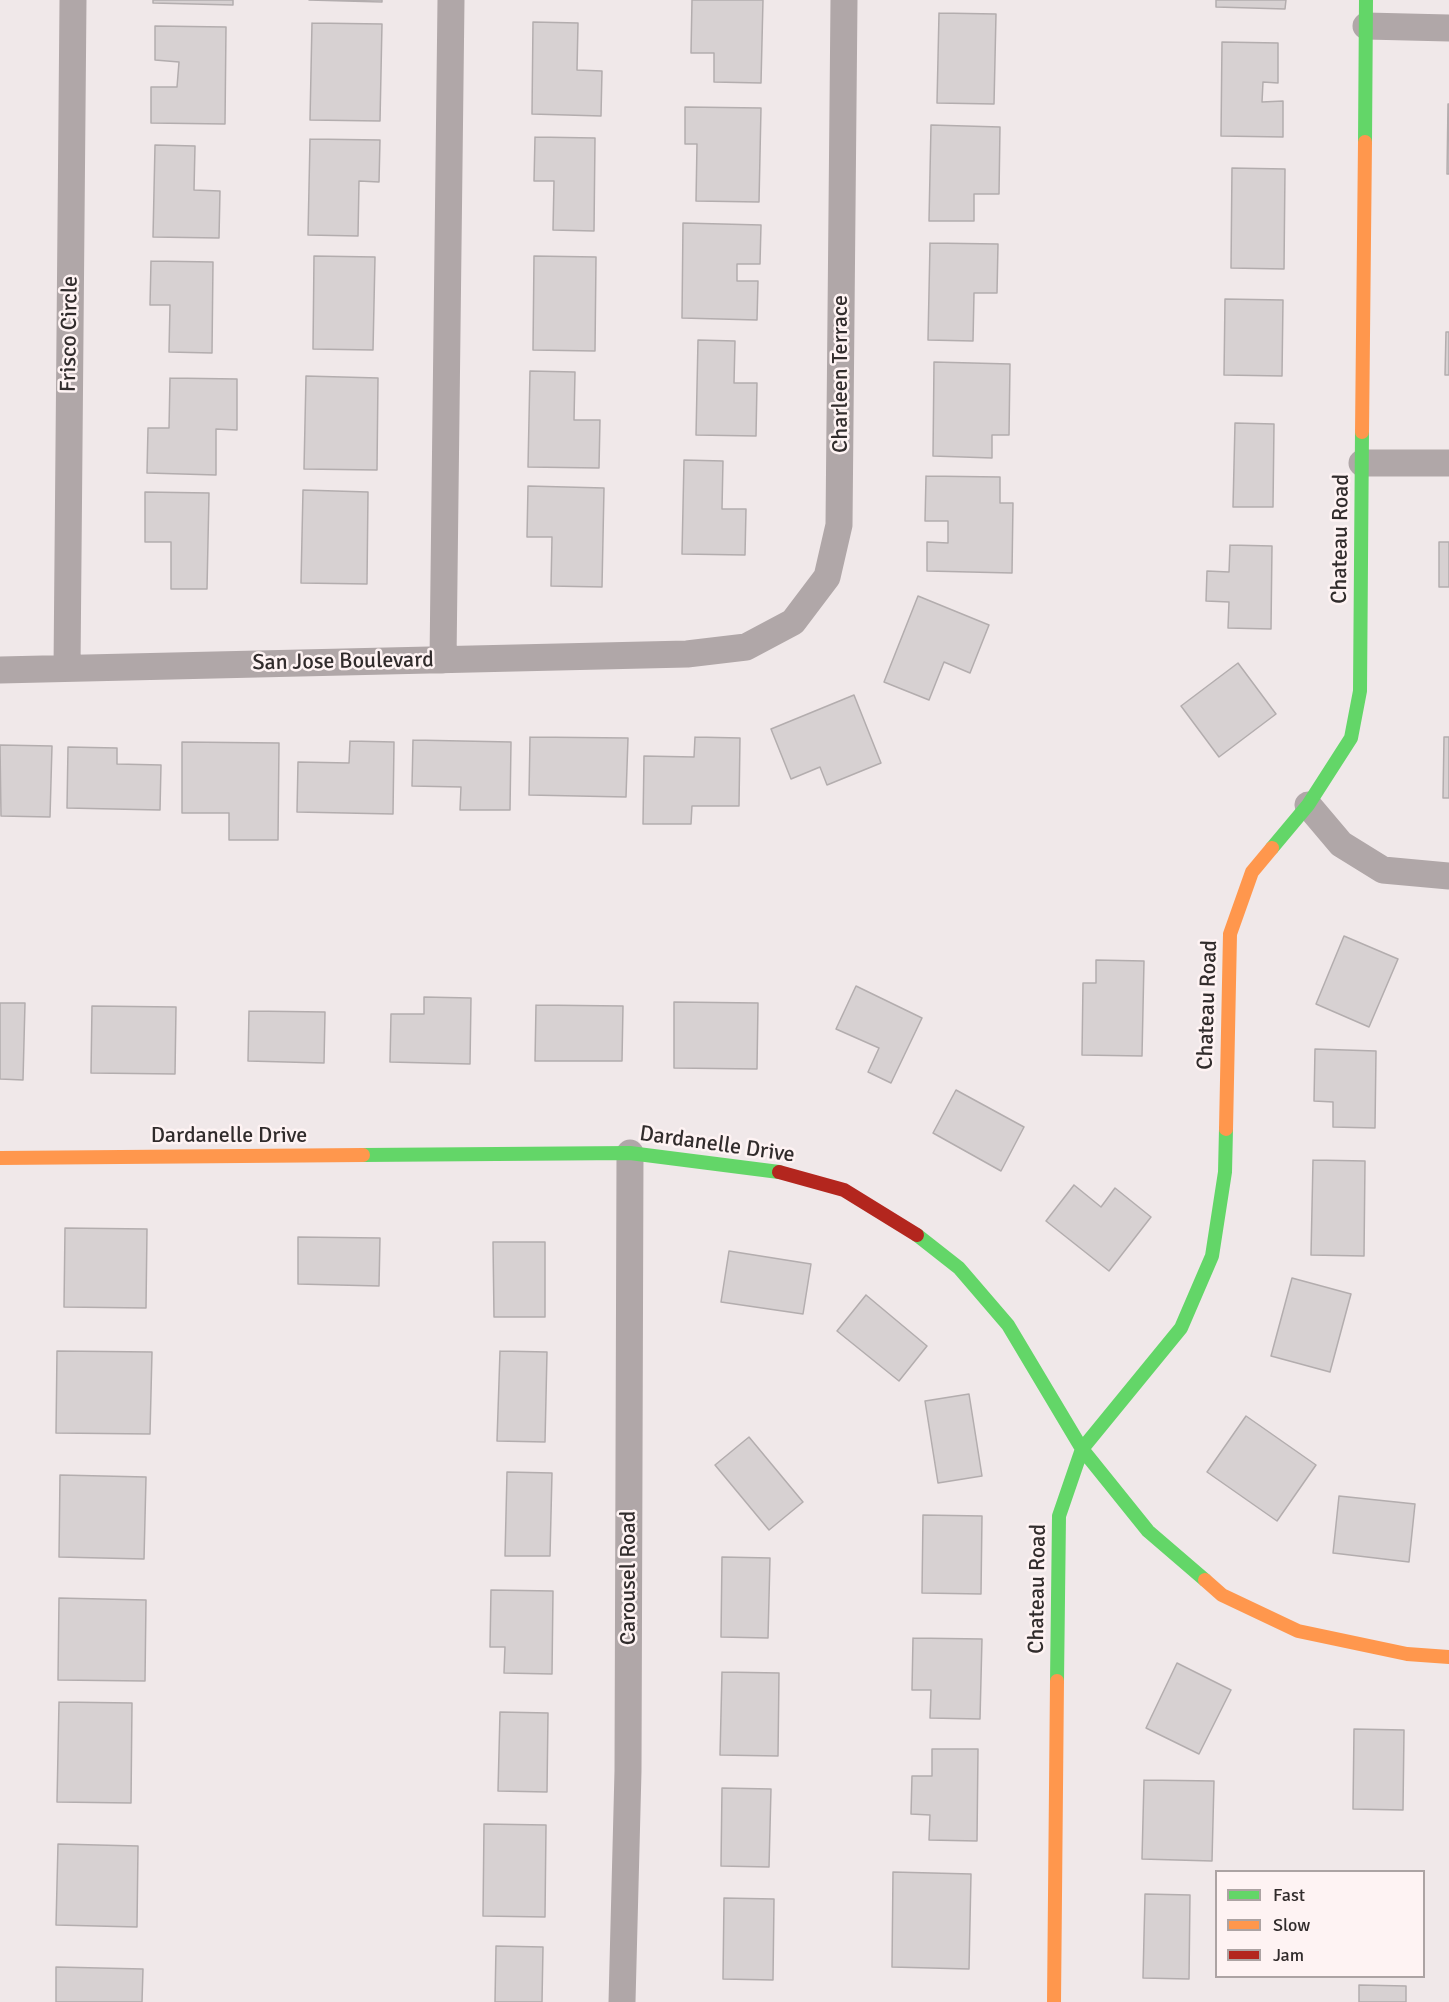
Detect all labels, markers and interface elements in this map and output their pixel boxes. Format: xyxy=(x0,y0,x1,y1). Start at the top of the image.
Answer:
street label: Frisco Circle xyxy=(56,276,84,392)
street label: Charleen Terrace xyxy=(828,295,854,453)
street label: Chateau Road xyxy=(1327,474,1355,604)
street label: San Jose Boulevard xyxy=(252,647,434,677)
street label: Chateau Road xyxy=(1193,940,1223,1070)
street label: Dardanelle Drive xyxy=(638,1121,796,1169)
street label: Dardanelle Drive xyxy=(151,1123,307,1149)
street label: Carousel Road xyxy=(616,1511,642,1645)
street label: Chateau Road xyxy=(1024,1524,1052,1654)
legend xyxy=(1215,1870,1425,1978)
text: Fast xyxy=(1273,1884,1305,1906)
text: Slow xyxy=(1273,1914,1310,1936)
text: Jam xyxy=(1273,1944,1304,1966)

